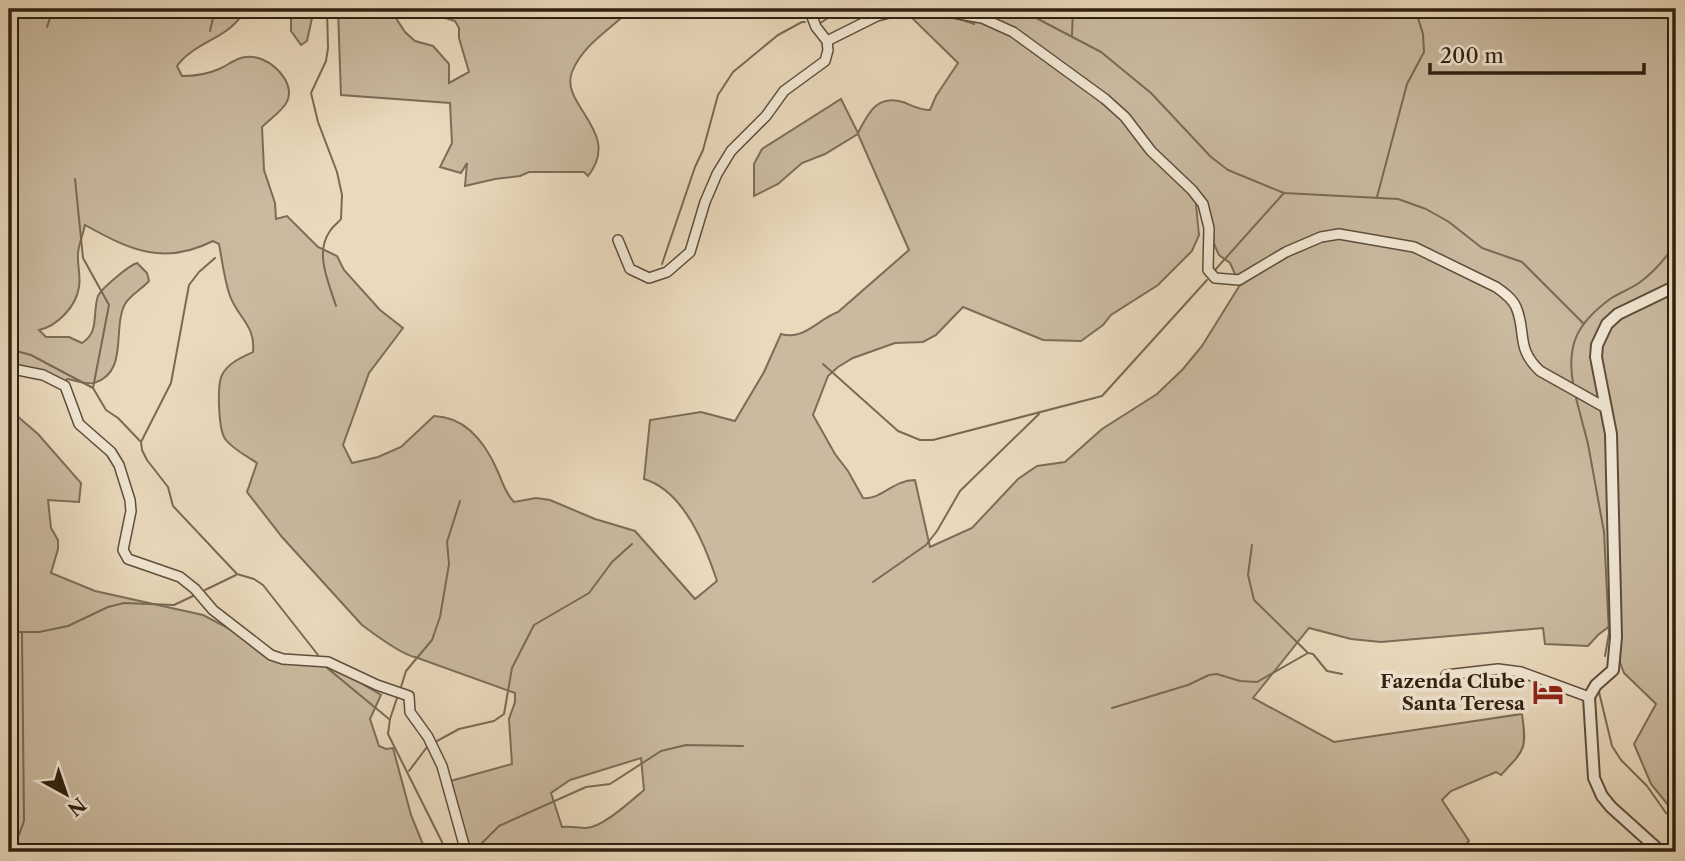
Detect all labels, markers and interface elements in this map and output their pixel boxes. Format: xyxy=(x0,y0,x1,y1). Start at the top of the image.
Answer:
scale bar xyxy=(1430,32,1643,76)
text: 200 m xyxy=(1440,43,1504,68)
place label: Fazenda Clube Santa Teresa xyxy=(1380,670,1526,715)
hotel icon: Fazenda Clube Santa Teresa xyxy=(1531,675,1565,709)
north arrow xyxy=(32,760,102,830)
text: N xyxy=(63,793,90,821)

